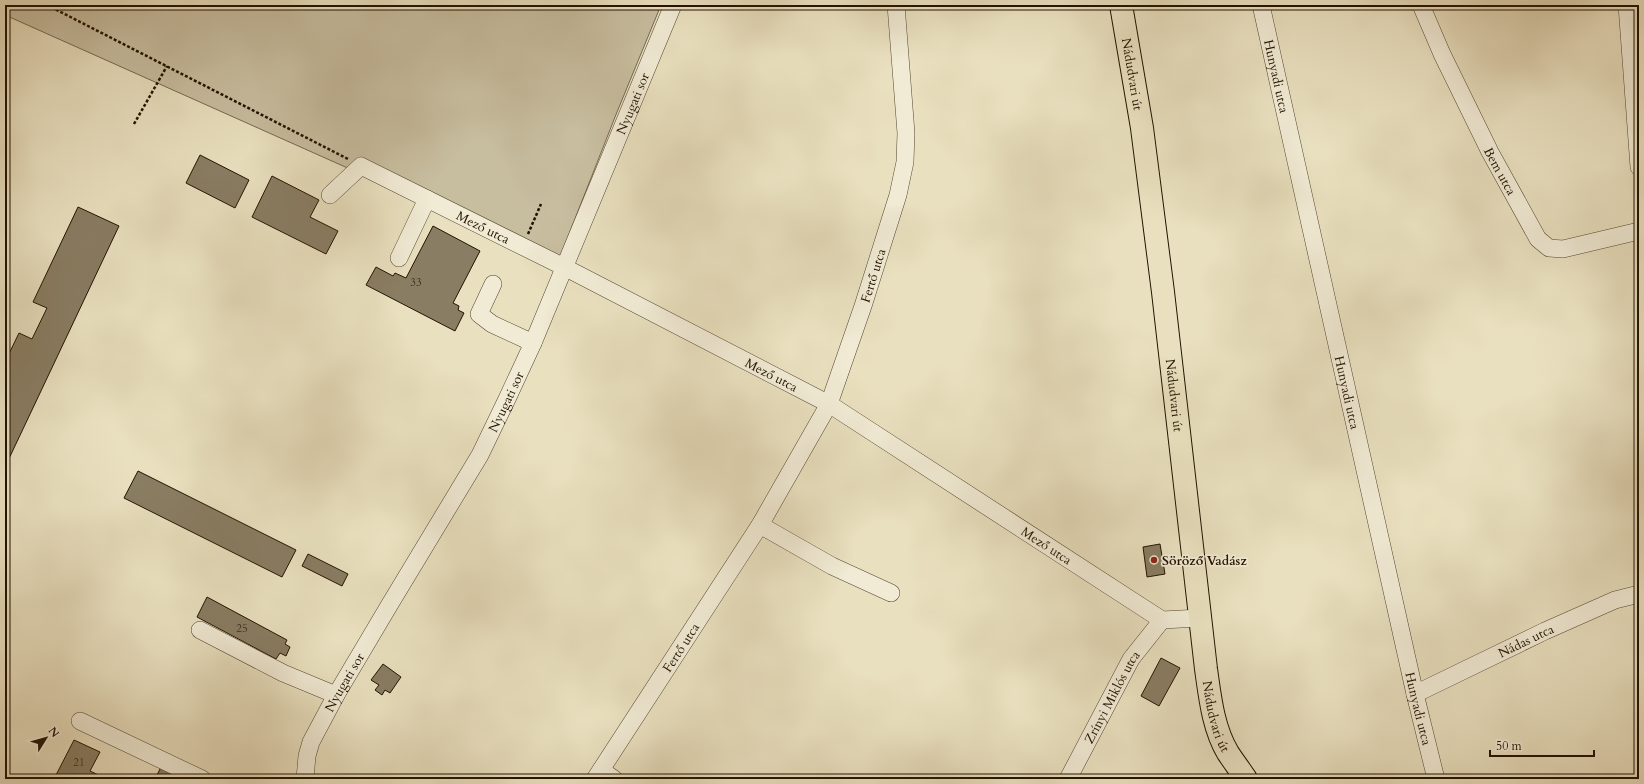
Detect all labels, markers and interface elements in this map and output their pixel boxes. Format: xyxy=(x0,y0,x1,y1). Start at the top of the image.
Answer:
street label: Nádudvari út xyxy=(1117,37,1147,112)
street label: Hunyadi utca xyxy=(1259,38,1293,115)
street label: Nyugati sor xyxy=(612,70,654,137)
street label: Bem utca xyxy=(1479,144,1520,199)
street label: Mező utca xyxy=(453,207,513,249)
street label: Fertő utca xyxy=(857,246,891,305)
house number: 33 xyxy=(410,275,422,290)
street label: Mező utca xyxy=(742,354,801,397)
street label: Hunyadi utca xyxy=(1330,354,1364,431)
street label: Nádudvari út xyxy=(1161,358,1187,433)
street label: Nyugati sor xyxy=(484,368,529,435)
street label: Mező utca xyxy=(1017,523,1075,569)
place label: Söröző Vadász xyxy=(1162,552,1247,570)
marker: Söröző Vadász xyxy=(1149,555,1159,565)
street label: Fertő utca xyxy=(659,619,704,676)
street label: Nádas utca xyxy=(1495,620,1557,662)
house number: 25 xyxy=(236,621,248,636)
street label: Zrínyi Miklós utca xyxy=(1080,647,1145,747)
street label: Nyugati sor xyxy=(321,650,369,715)
street label: Hunyadi utca xyxy=(1400,670,1435,748)
street label: Nádudvari út xyxy=(1198,680,1234,756)
north arrow xyxy=(26,718,66,758)
text: N xyxy=(45,724,63,741)
scale bar xyxy=(1490,732,1594,758)
text: 50 m xyxy=(1496,738,1523,754)
house number: 21 xyxy=(73,755,85,770)

